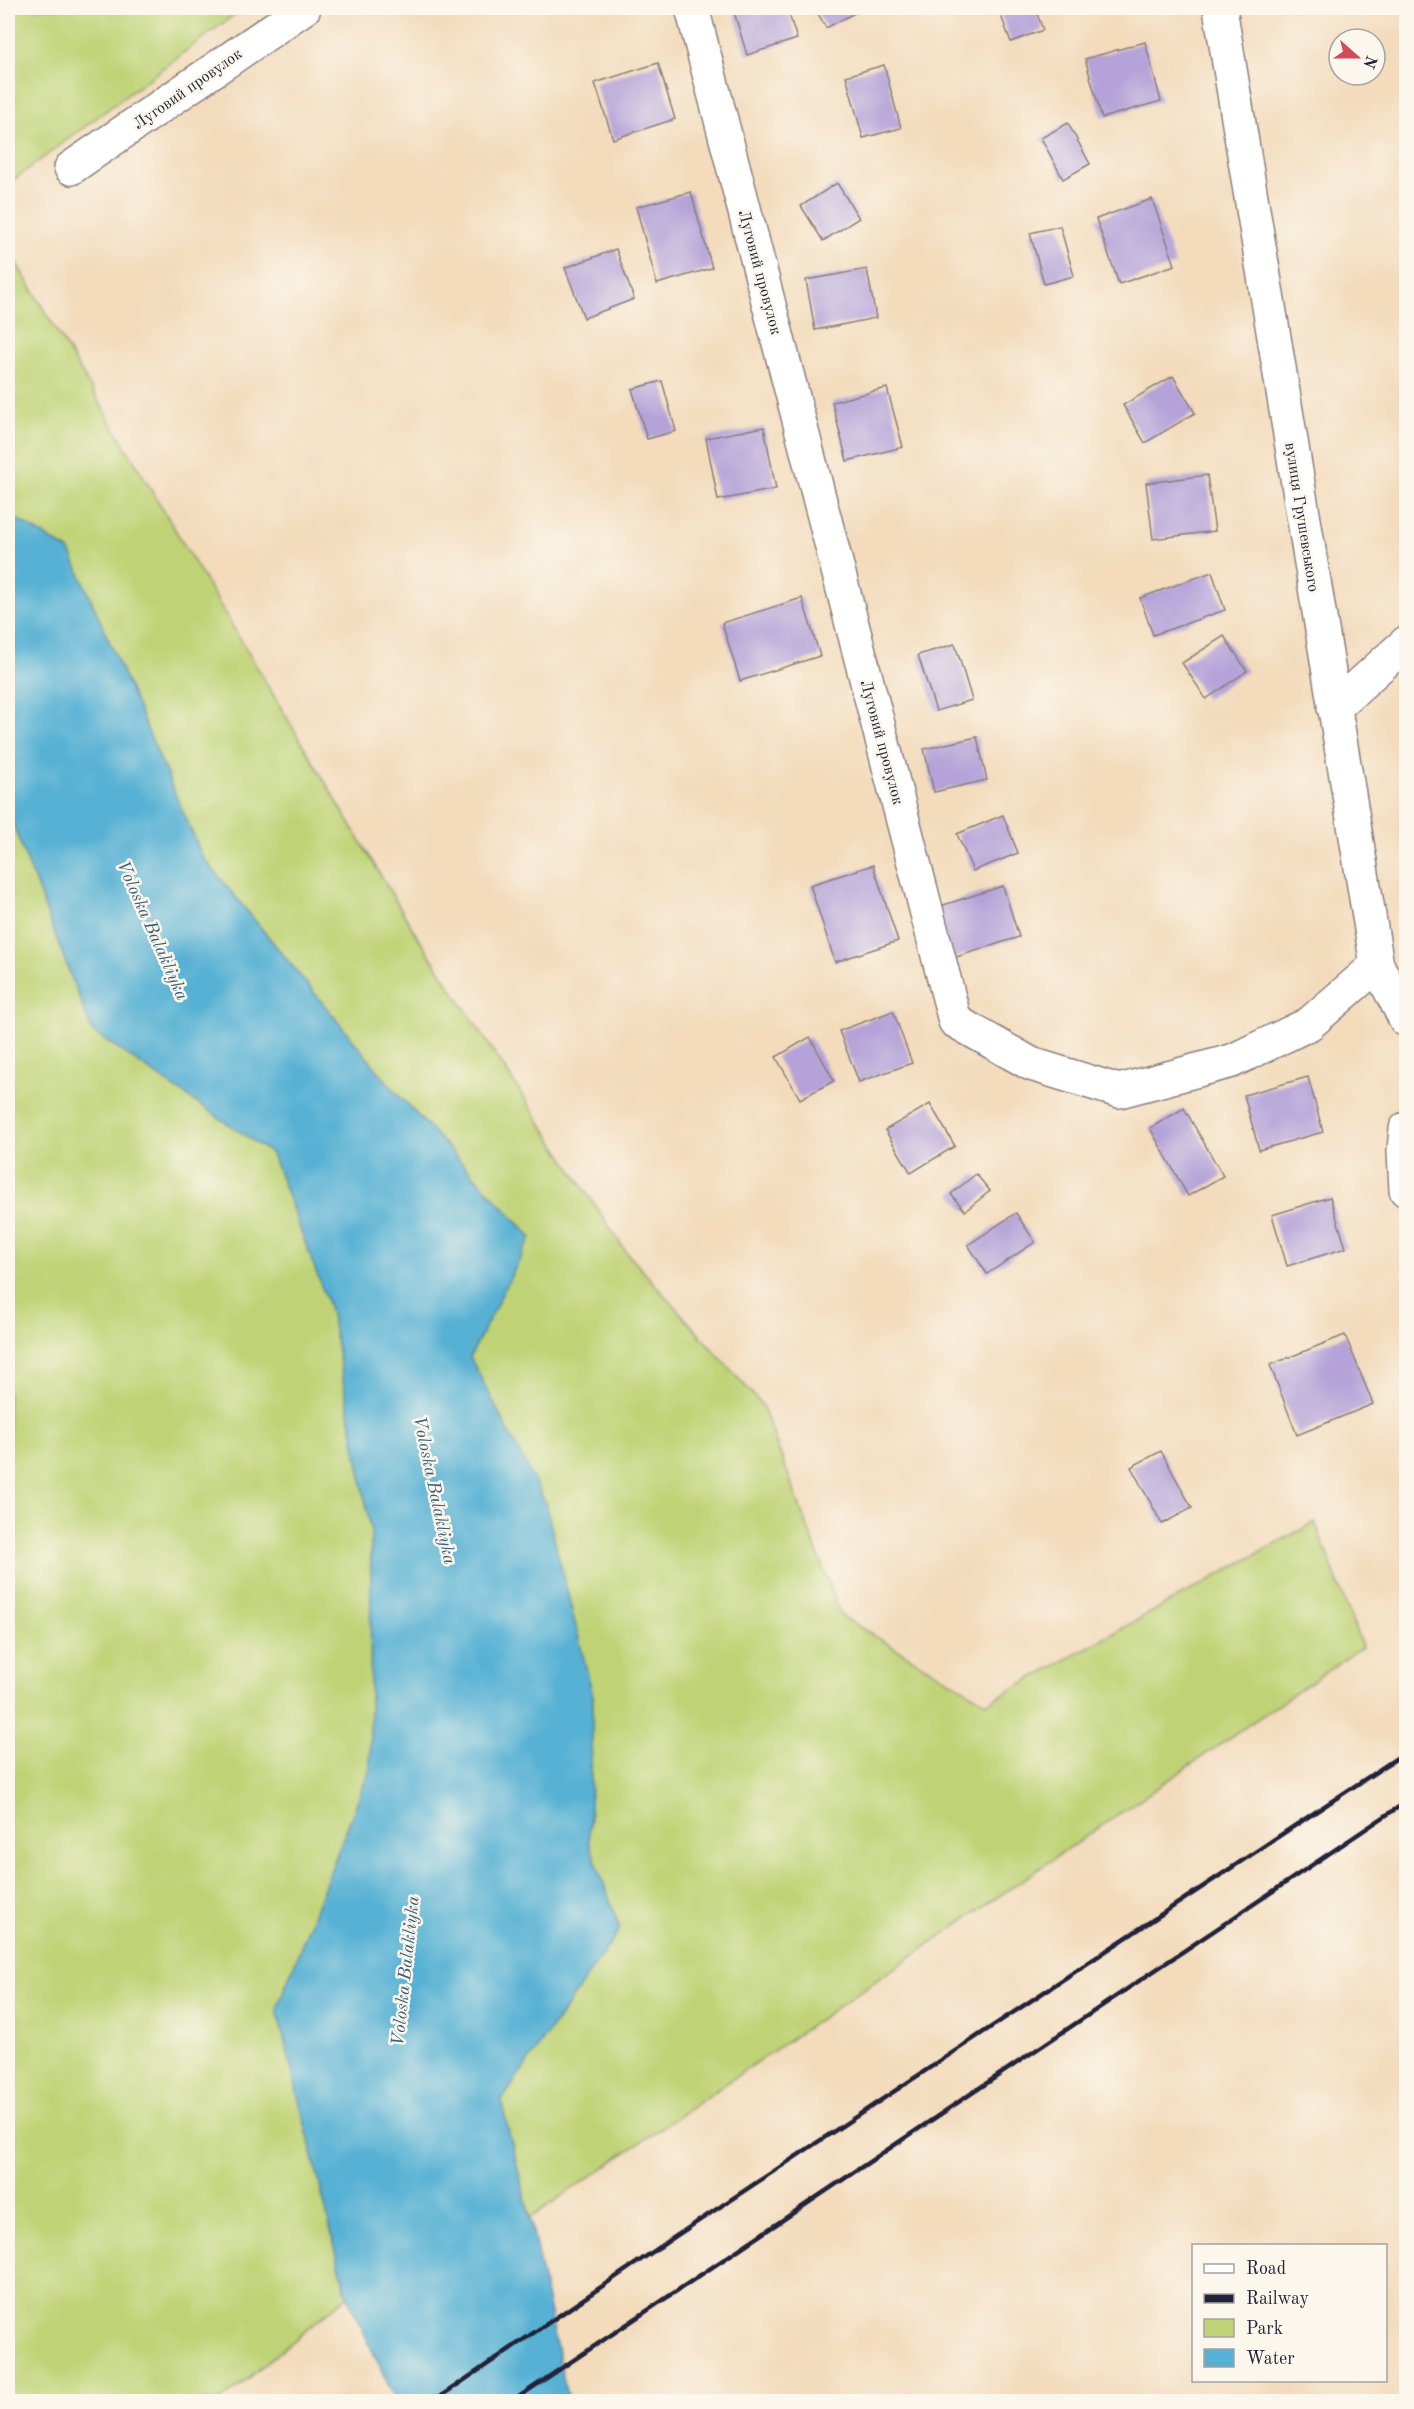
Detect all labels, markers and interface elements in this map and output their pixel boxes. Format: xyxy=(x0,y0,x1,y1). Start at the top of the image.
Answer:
north arrow xyxy=(1327,27,1387,87)
street label: Луговий провулок xyxy=(131,46,245,133)
text: N xyxy=(1359,53,1379,71)
street label: Луговий провулок xyxy=(735,208,783,337)
street label: вулиця Грушевського xyxy=(1281,441,1321,593)
street label: Луговий провулок xyxy=(857,678,905,807)
water label: Voloska Balakliyka xyxy=(113,858,191,1003)
water label: Voloska Balakliyka xyxy=(410,1414,459,1566)
water label: Voloska Balakliyka xyxy=(389,1895,423,2047)
legend xyxy=(1192,2244,1387,2382)
text: Road xyxy=(1246,2260,1286,2278)
text: Railway xyxy=(1246,2290,1309,2308)
text: Park xyxy=(1246,2320,1283,2338)
text: Water xyxy=(1246,2350,1295,2368)

